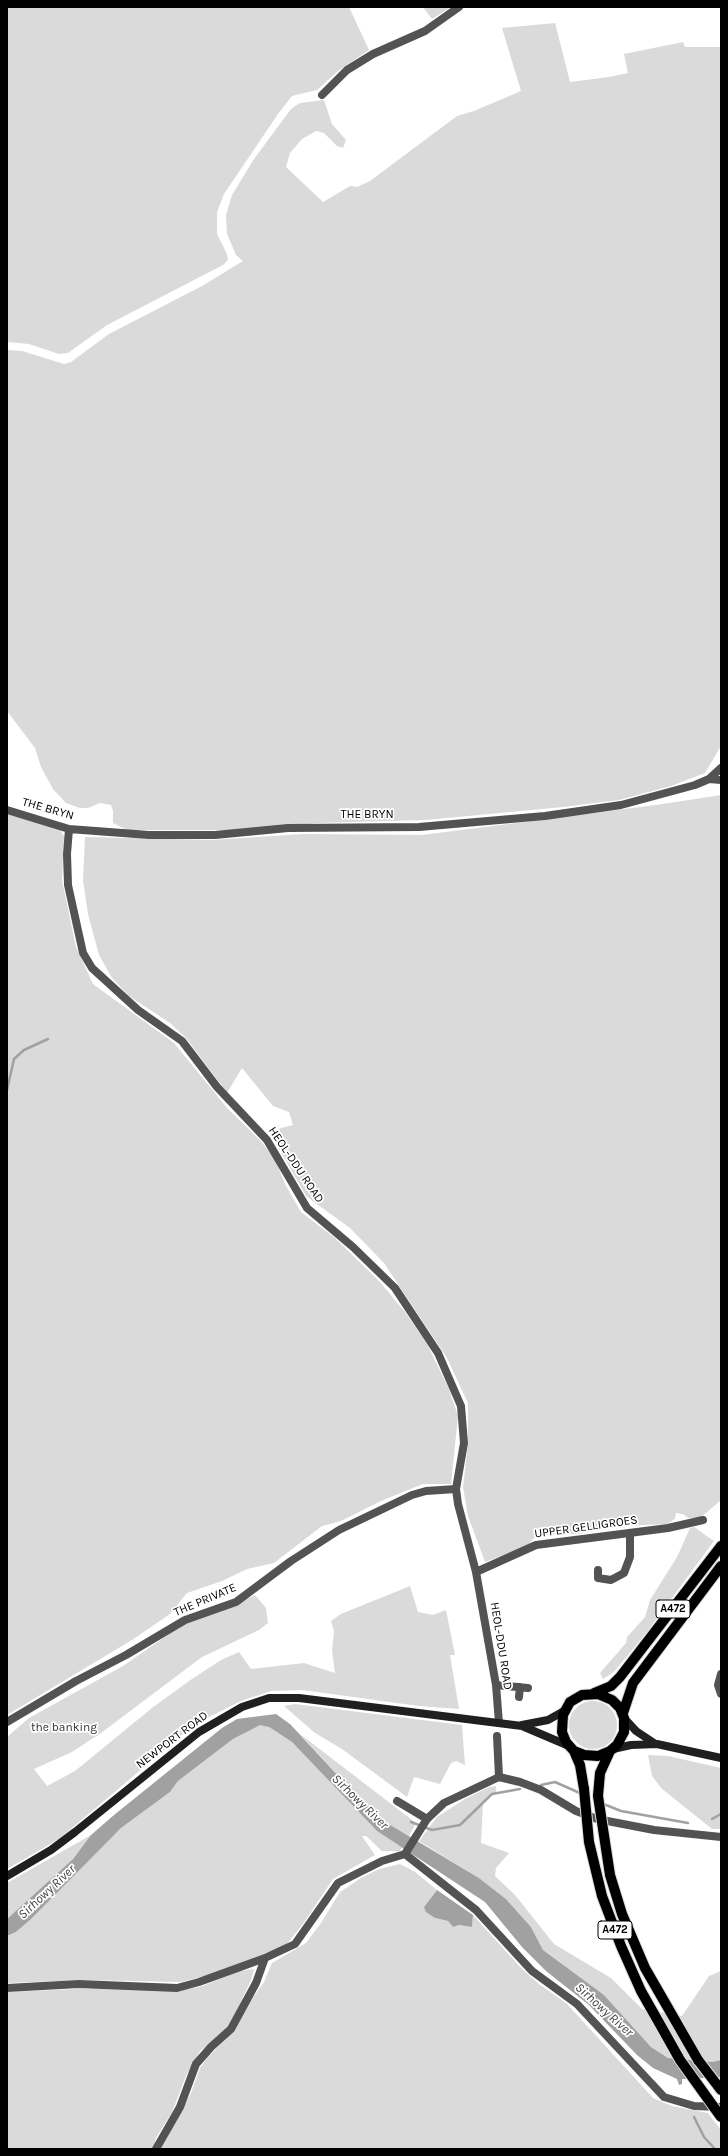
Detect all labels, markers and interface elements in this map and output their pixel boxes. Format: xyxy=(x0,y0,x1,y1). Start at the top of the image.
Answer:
street label: THE BRYN xyxy=(20,795,76,823)
street label: THE BRYN xyxy=(340,808,394,822)
street label: HEOL-DDU ROAD xyxy=(265,1124,327,1206)
street label: UPPER GELLIGROES xyxy=(534,1513,638,1541)
street label: THE PRIVATE xyxy=(172,1580,238,1620)
road number: A472 xyxy=(656,1600,690,1618)
street label: HEOL-DDU ROAD xyxy=(487,1601,515,1691)
street label: NEWPORT ROAD xyxy=(133,1708,211,1772)
park label: the banking xyxy=(31,1721,97,1735)
water label: Sirhowy River xyxy=(329,1771,391,1833)
water label: Sirhowy River xyxy=(15,1862,79,1922)
road number: A472 xyxy=(598,1921,632,1939)
water label: Sirhowy River xyxy=(572,1980,636,2040)

